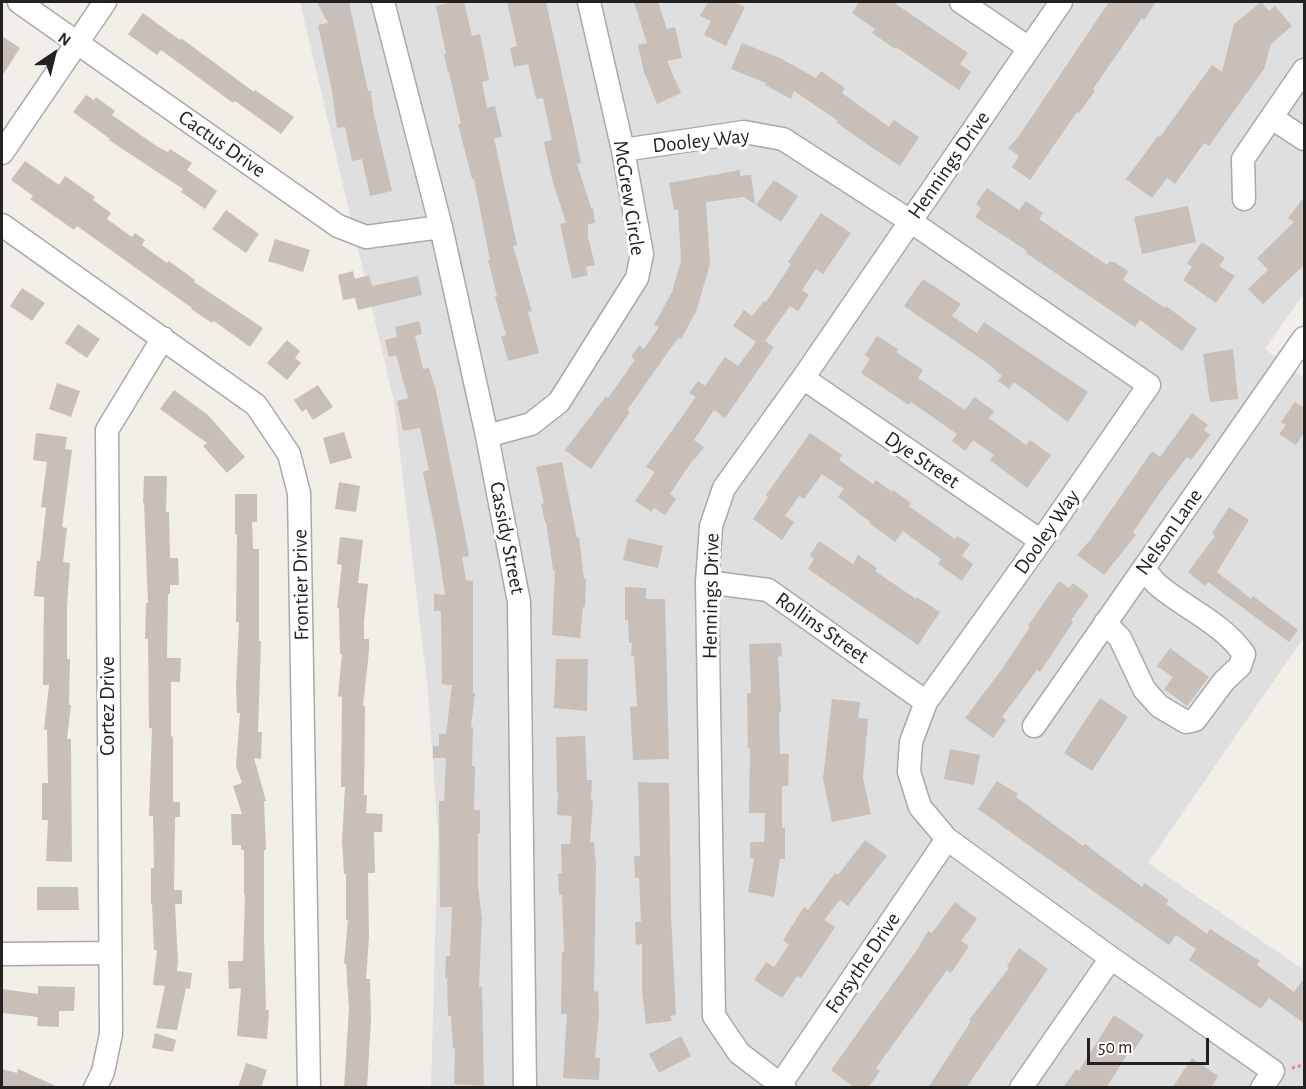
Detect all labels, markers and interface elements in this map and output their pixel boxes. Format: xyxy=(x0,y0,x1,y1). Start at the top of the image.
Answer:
north arrow xyxy=(24,24,84,84)
text: N xyxy=(55,30,73,49)
street label: Cactus Drive xyxy=(173,105,271,183)
street label: Hennings Drive xyxy=(903,106,995,224)
street label: Dooley Way xyxy=(651,123,751,159)
street label: McGrew Circle xyxy=(607,139,651,257)
street label: Dye Street xyxy=(880,426,964,494)
street label: Cassidy Street xyxy=(484,480,530,596)
street label: Nelson Lane xyxy=(1130,484,1208,580)
street label: Dooley Way xyxy=(1009,485,1085,579)
street label: Frontier Drive xyxy=(287,529,315,641)
street label: Hennings Drive xyxy=(697,533,725,659)
street label: Rollins Street xyxy=(770,587,874,669)
street label: Cortez Drive xyxy=(95,656,121,756)
street label: Forsythe Drive xyxy=(820,908,906,1018)
scale bar xyxy=(1090,1026,1212,1064)
text: 50 m xyxy=(1098,1039,1132,1057)

